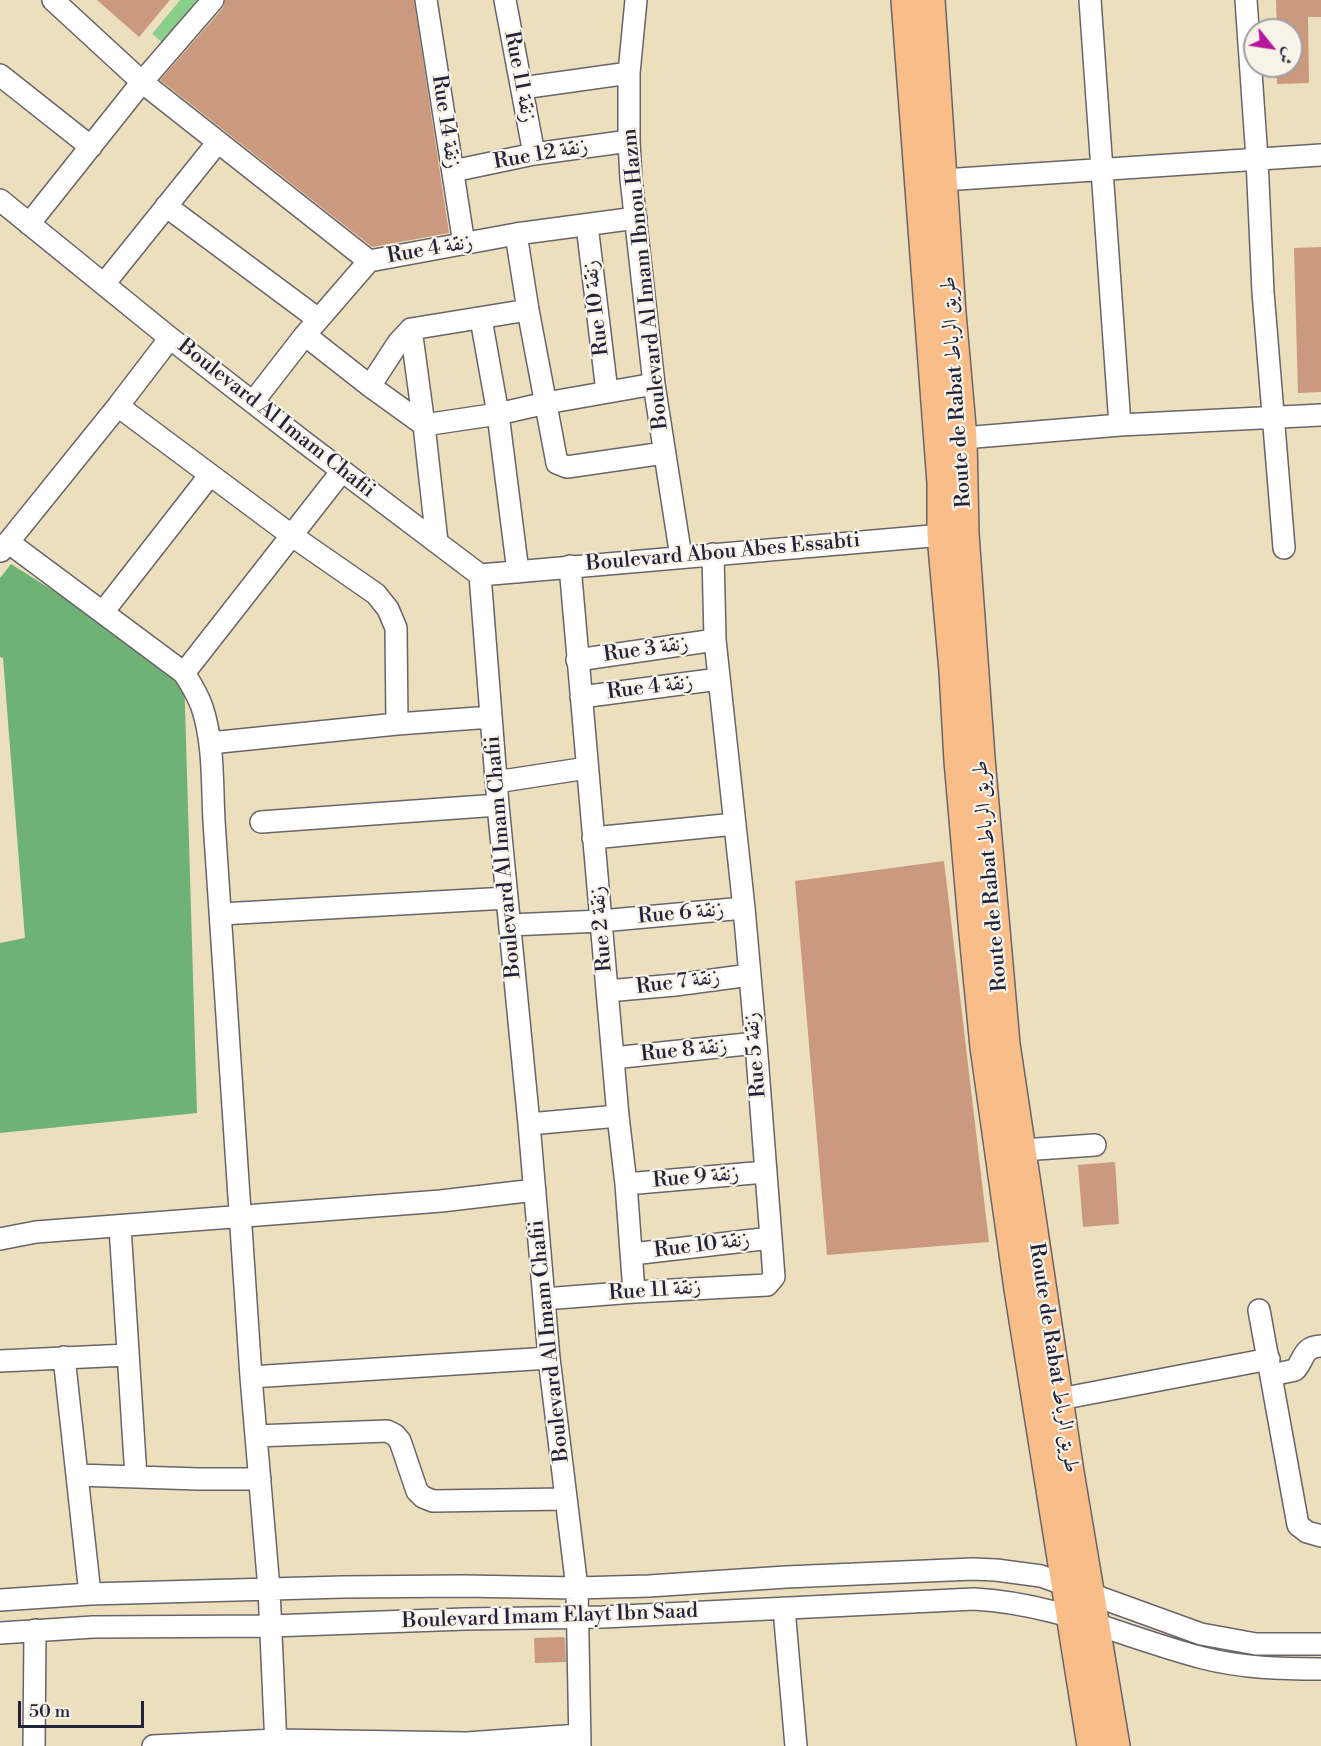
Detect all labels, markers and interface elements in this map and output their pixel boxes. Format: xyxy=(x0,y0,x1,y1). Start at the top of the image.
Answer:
north arrow xyxy=(1243,18,1303,78)
street label: Rue 11 زنقة xyxy=(498,29,540,125)
text: ش xyxy=(1274,44,1299,68)
street label: Rue 14 زنقة xyxy=(425,73,465,171)
street label: Boulevard Al Imam Ibnou Hazm xyxy=(618,127,674,431)
street label: Rue 12 زنقة xyxy=(492,134,590,176)
street label: Rue 4 زنقة xyxy=(385,230,475,270)
street label: Rue 10 زنقة xyxy=(579,259,615,357)
street label: Route de Rabat طريق الرباط xyxy=(936,275,978,509)
street label: Boulevard Al Imam Chafii xyxy=(172,334,380,504)
street label: Boulevard Abou Abes Essabti xyxy=(585,528,861,578)
street label: Rue 3 زنقة xyxy=(602,632,690,668)
street label: Rue 4 زنقة xyxy=(606,670,694,706)
street label: Boulevard Al Imam Chafii xyxy=(481,735,527,979)
street label: Route de Rabat طريق الرباط xyxy=(968,759,1014,993)
street label: Rue 2 زنقة xyxy=(586,885,618,973)
street label: Rue 6 زنقة xyxy=(637,898,725,930)
street label: Rue 7 زنقة xyxy=(634,965,722,1001)
street label: Rue 5 زنقة xyxy=(740,1011,772,1099)
street label: Rue 8 زنقة xyxy=(639,1034,729,1068)
street label: Rue 9 زنقة xyxy=(652,1162,740,1194)
street label: Boulevard Al Imam Chafii xyxy=(525,1219,575,1463)
street label: Rue 10 زنقة xyxy=(653,1228,751,1264)
street label: Route de Rabat طريق الرباط xyxy=(1022,1241,1084,1475)
street label: Rue 11 زنقة xyxy=(608,1275,702,1307)
street label: Boulevard Imam Elayt Ibn Saad xyxy=(402,1599,698,1635)
scale bar xyxy=(21,1689,147,1727)
text: 50 m xyxy=(29,1700,70,1723)

